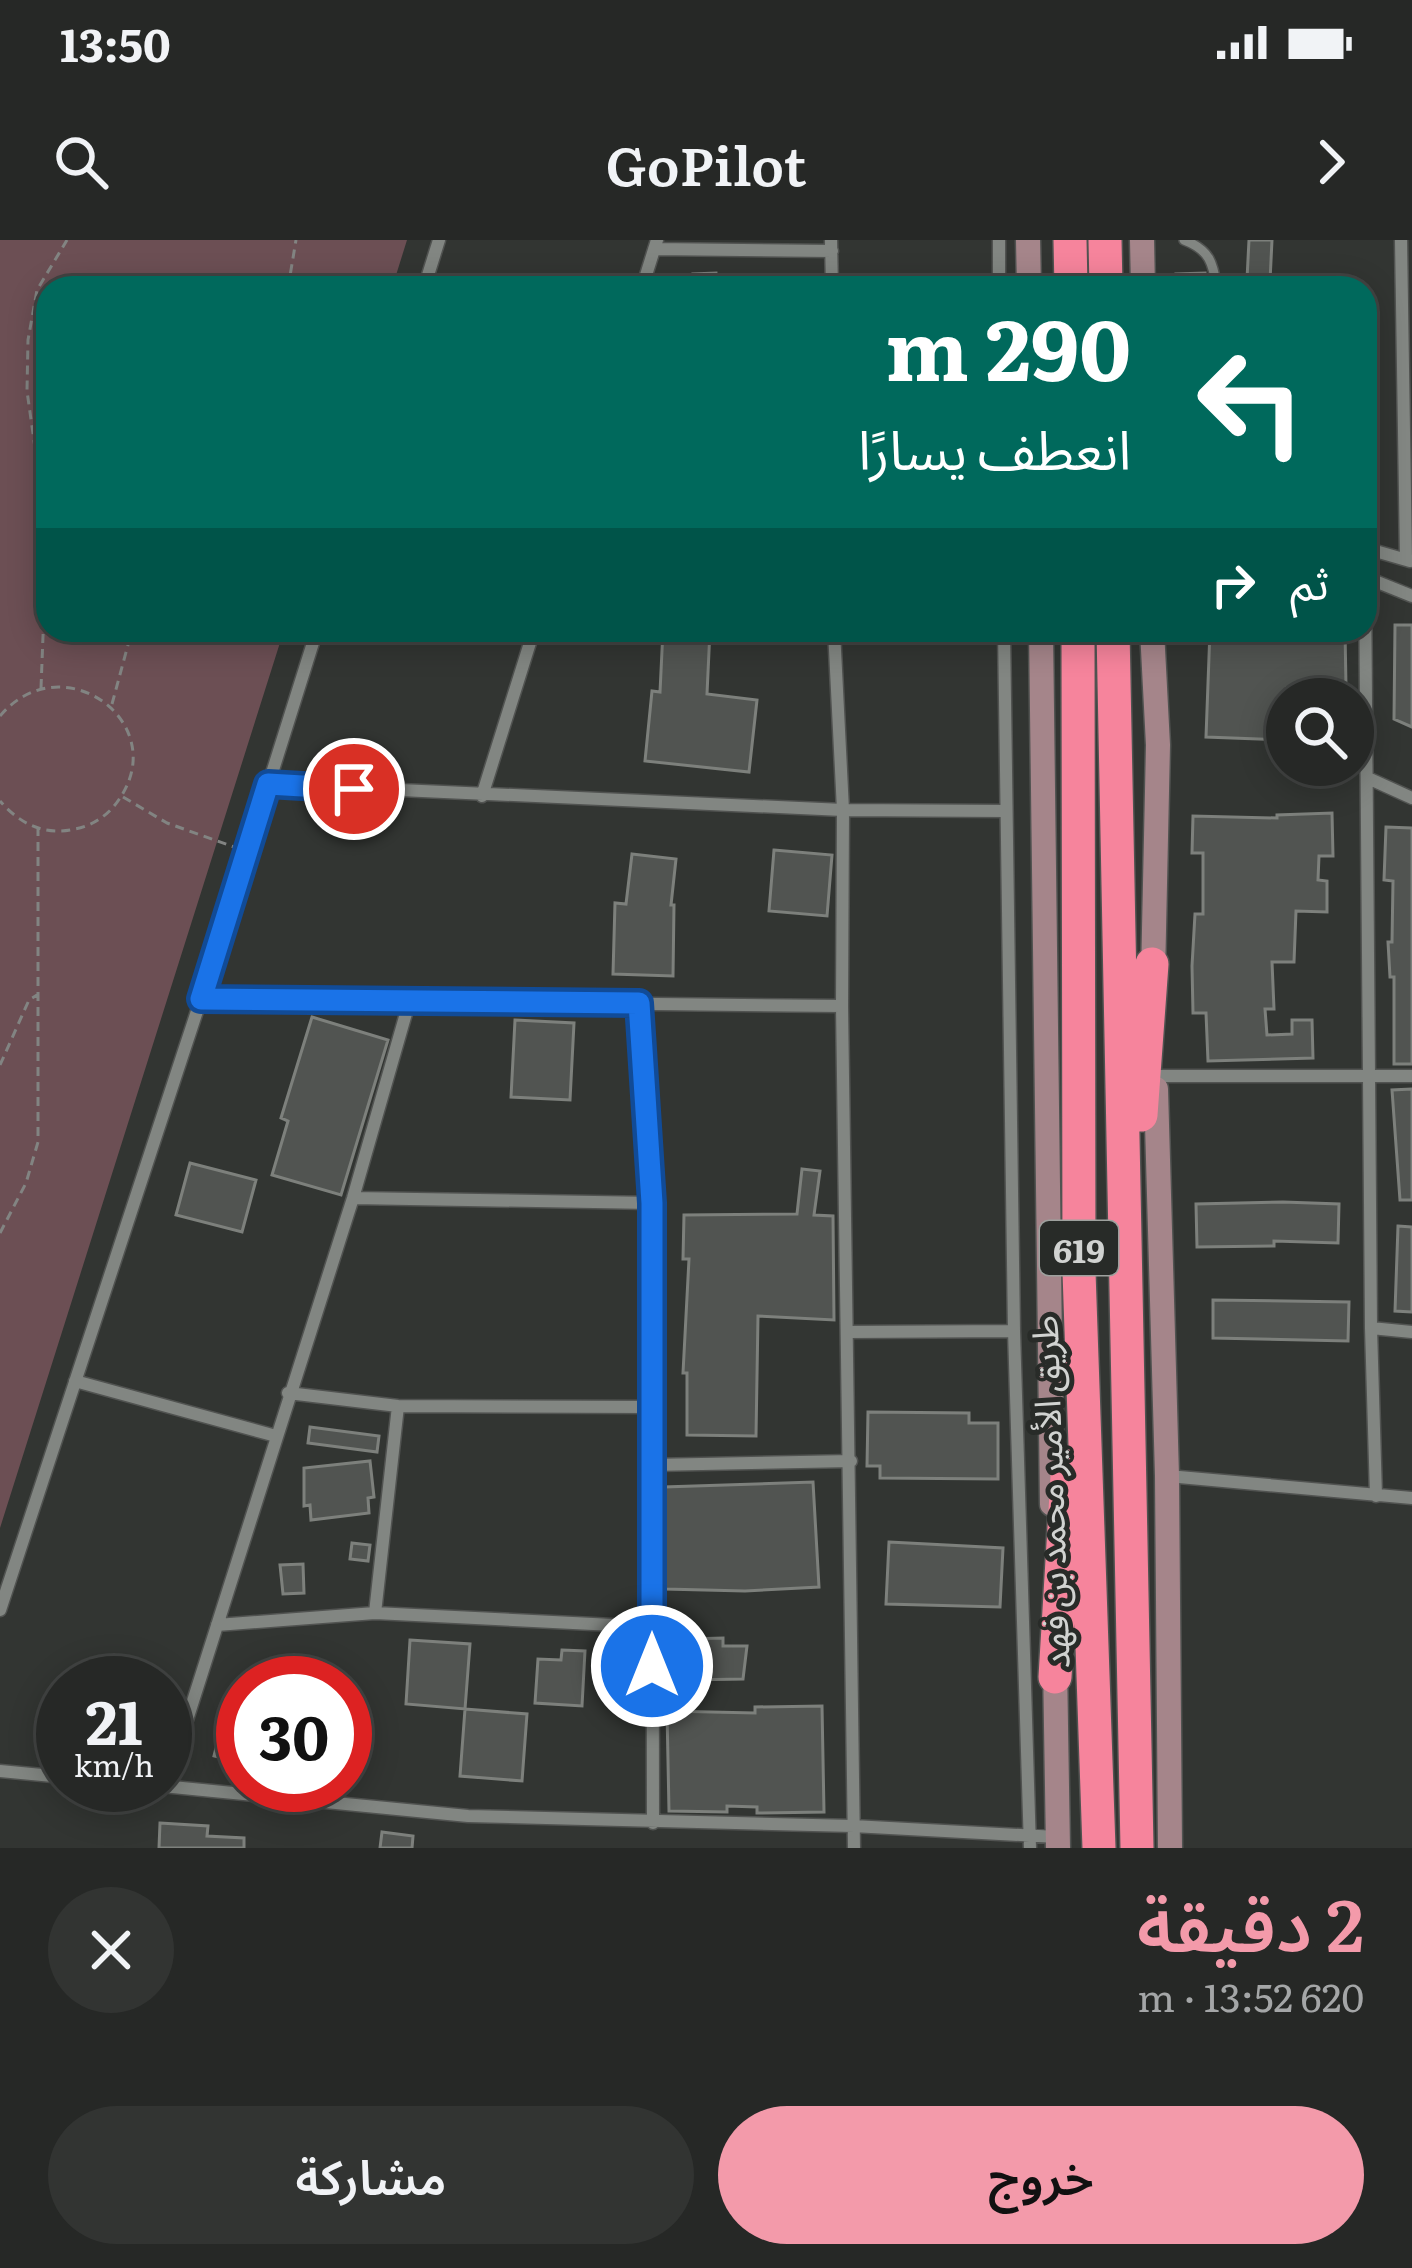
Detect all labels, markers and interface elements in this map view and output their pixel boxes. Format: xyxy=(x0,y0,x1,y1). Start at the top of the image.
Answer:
text: 13:50 xyxy=(60,9,171,76)
text: GoPilot xyxy=(606,122,806,203)
icon: search xyxy=(48,129,114,195)
icon: forward xyxy=(1298,129,1364,195)
text: 290 m xyxy=(885,282,1131,407)
icon: left xyxy=(1173,324,1329,480)
text: انعطف يسارًا xyxy=(858,406,1131,487)
text: ثم xyxy=(1290,547,1329,614)
icon: right xyxy=(1200,552,1266,618)
map controls xyxy=(1266,678,1374,786)
button: search xyxy=(1266,678,1374,786)
pin xyxy=(303,738,405,840)
icon: arrive xyxy=(321,756,387,822)
road number: 619 xyxy=(1040,1221,1118,1275)
street label: طريق الأمير محمد بن فهد xyxy=(1015,1314,1081,1670)
position arrow xyxy=(589,1603,715,1729)
speed limit sign: 30 xyxy=(216,1656,372,1812)
text: 21 xyxy=(85,1674,143,1763)
text: km/h xyxy=(74,1742,154,1786)
text: 2 دقيقة xyxy=(1137,1867,1364,1974)
button: close xyxy=(48,1887,174,2013)
text: 620 m · 13:52 xyxy=(1137,1966,1364,2024)
button: مشاركة xyxy=(48,2106,694,2244)
button: خروج xyxy=(718,2106,1364,2244)

